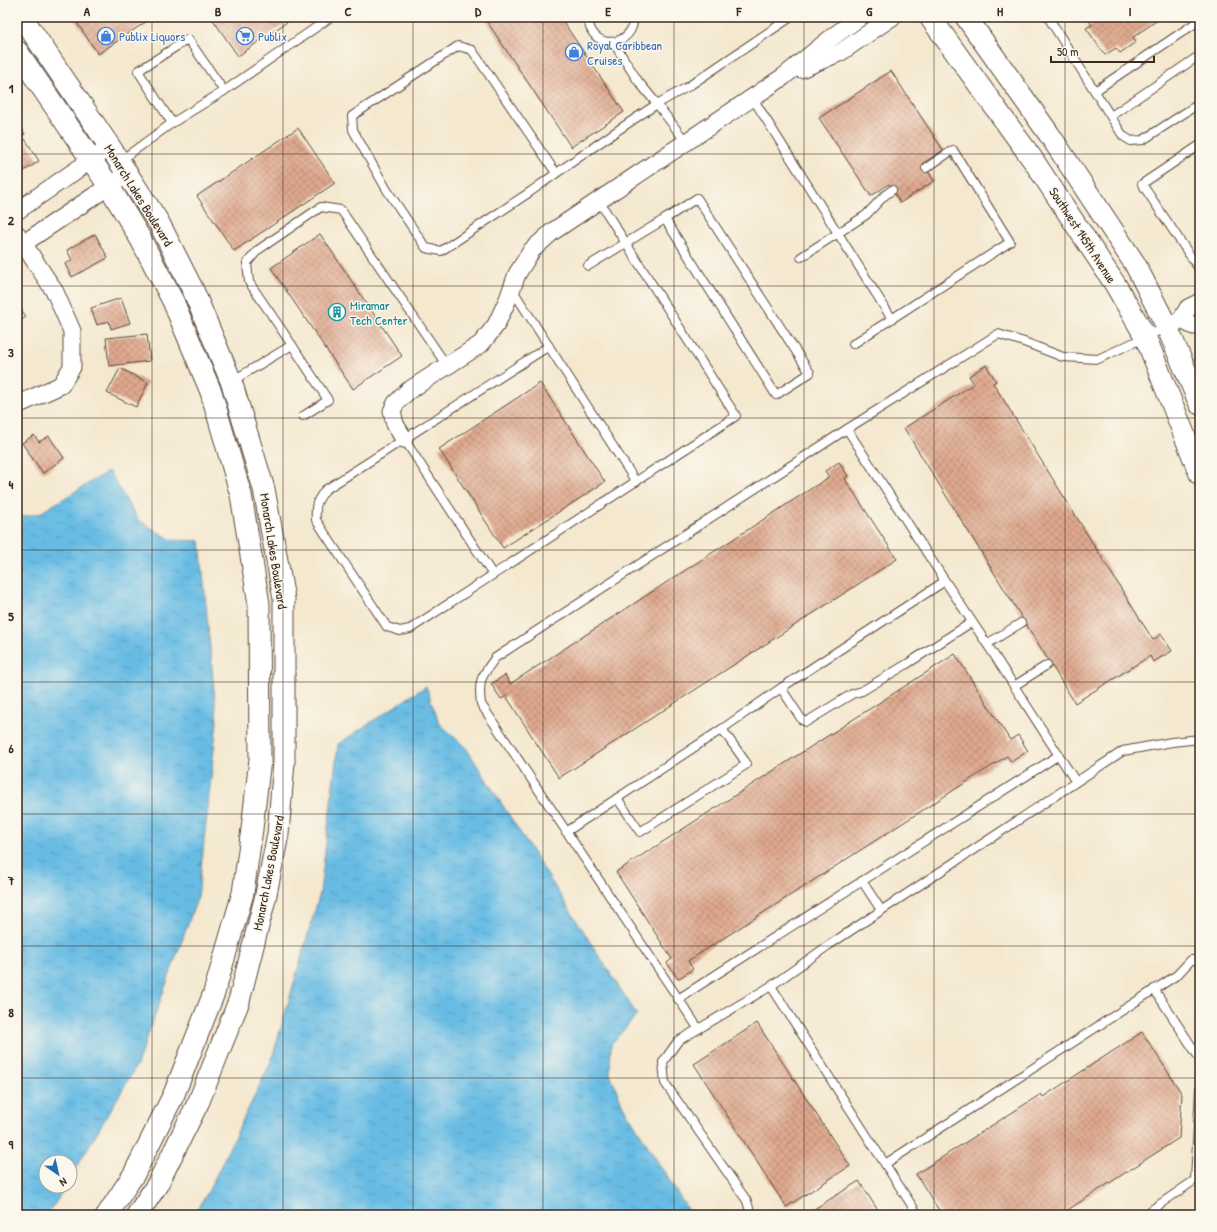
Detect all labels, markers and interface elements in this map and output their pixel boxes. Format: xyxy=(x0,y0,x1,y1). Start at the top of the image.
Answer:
text: A xyxy=(84,2,91,20)
text: B xyxy=(215,2,222,20)
text: C xyxy=(344,2,352,20)
text: D xyxy=(475,2,482,20)
text: E xyxy=(605,2,611,20)
text: F xyxy=(736,2,743,20)
text: G xyxy=(866,2,873,20)
text: H xyxy=(997,2,1003,20)
text: I xyxy=(1128,2,1132,20)
shop icon: Publix Liquors xyxy=(96,26,116,46)
supermarket icon: Publix xyxy=(235,26,255,46)
place label: Publix Liquors xyxy=(119,27,185,45)
place label: Publix xyxy=(258,27,287,45)
place label: Royal Caribbean Cruises xyxy=(587,36,662,69)
scale bar xyxy=(1051,38,1154,64)
shop icon: Royal Caribbean Cruises xyxy=(564,42,584,62)
text: 50 m xyxy=(1057,43,1078,60)
text: 1 xyxy=(9,79,14,97)
street label: Monarch Lakes Boulevard xyxy=(100,141,178,249)
street label: Southwest 145th Avenue xyxy=(1045,184,1121,286)
text: 2 xyxy=(8,211,15,229)
place label: Miramar Tech Center xyxy=(350,296,408,329)
building icon: Miramar Tech Center xyxy=(327,302,347,322)
text: 3 xyxy=(8,343,14,361)
text: 4 xyxy=(9,475,14,493)
street label: Monarch Lakes Boulevard xyxy=(256,492,292,610)
text: 5 xyxy=(8,607,14,625)
text: 6 xyxy=(8,739,14,757)
street label: Monarch Lakes Boulevard xyxy=(248,814,288,932)
text: 7 xyxy=(7,871,15,889)
text: 8 xyxy=(8,1003,14,1021)
text: 9 xyxy=(9,1135,14,1153)
north arrow xyxy=(38,1154,78,1194)
text: N xyxy=(57,1175,70,1190)

